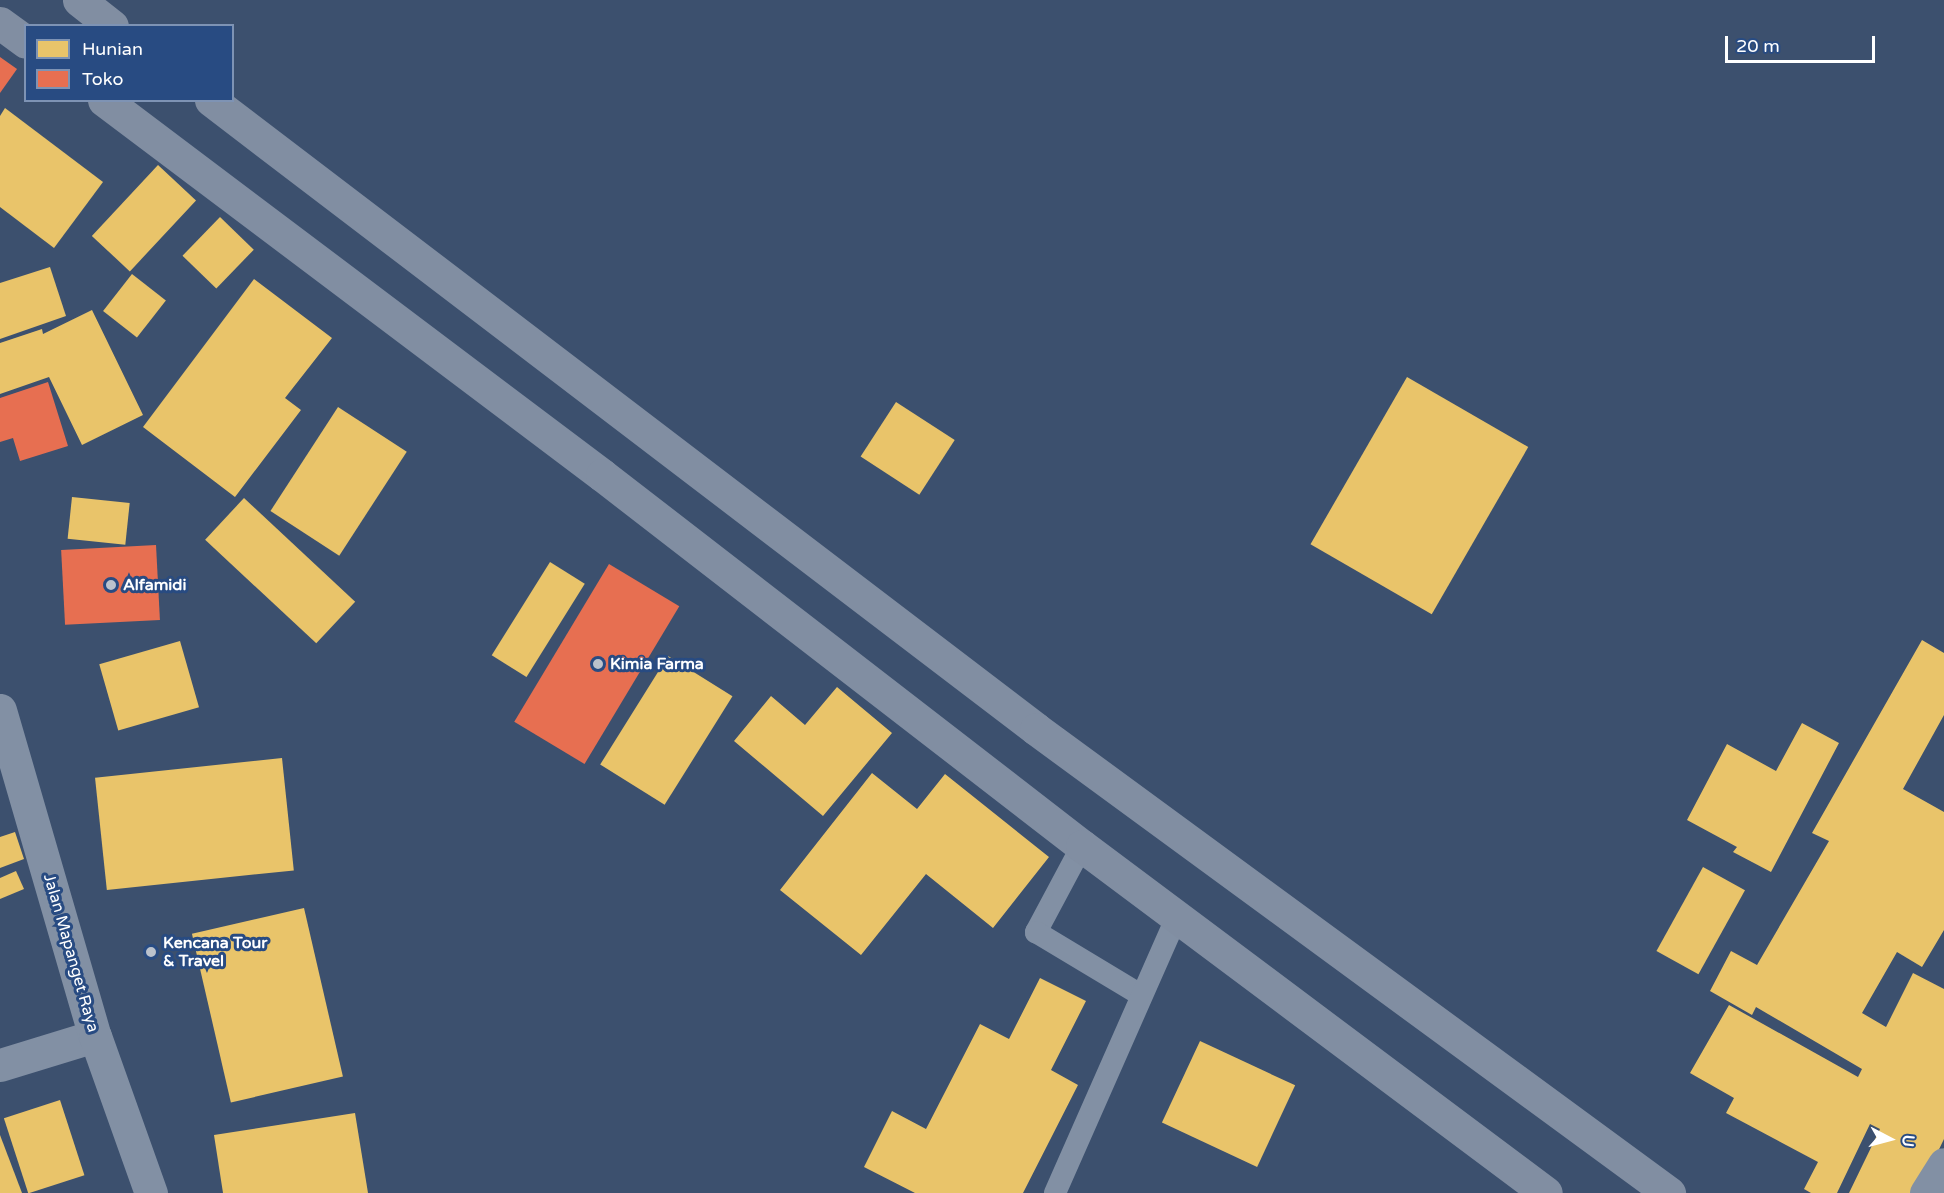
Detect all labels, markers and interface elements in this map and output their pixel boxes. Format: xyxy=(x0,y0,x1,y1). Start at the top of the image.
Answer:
legend xyxy=(24,24,234,102)
scale bar xyxy=(1728,24,1878,62)
text: 20 m xyxy=(1736,35,1780,57)
text: Hunian xyxy=(82,38,143,60)
text: Toko xyxy=(82,68,123,90)
place label: Alfamidi xyxy=(123,575,186,595)
marker: Alfamidi xyxy=(104,578,118,592)
place label: Kimia Farma xyxy=(610,654,704,674)
marker: Kimia Farma xyxy=(591,657,605,671)
street label: Jalan Mapanget Raya xyxy=(39,872,103,1034)
place label: Kencana Tour & Travel xyxy=(163,933,267,971)
marker: Kencana Tour & Travel xyxy=(144,945,158,959)
north arrow xyxy=(1860,1109,1920,1169)
text: U xyxy=(1897,1134,1918,1148)

